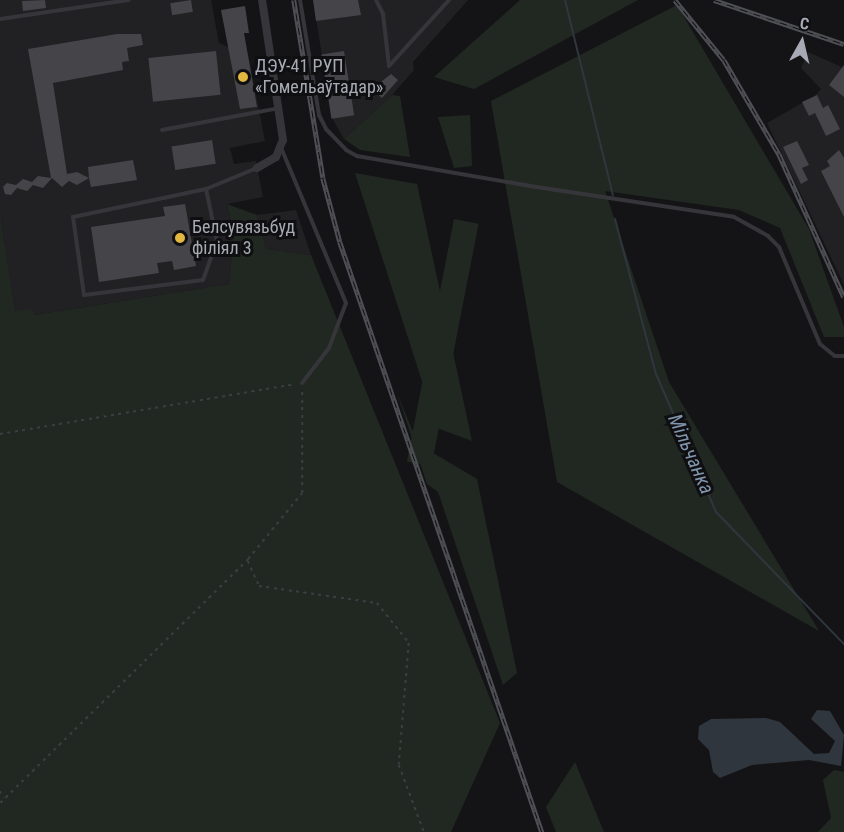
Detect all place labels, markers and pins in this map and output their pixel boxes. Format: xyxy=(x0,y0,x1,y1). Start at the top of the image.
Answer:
place label: ДЭУ-41 РУП «Гомельаўтадар» xyxy=(255,56,383,98)
marker: ДЭУ-41 РУП «Гомельаўтадар» xyxy=(236,70,250,84)
place label: Белсувязьбуд філіял 3 xyxy=(192,217,295,260)
marker: Белсувязьбуд філіял 3 xyxy=(173,231,187,245)

